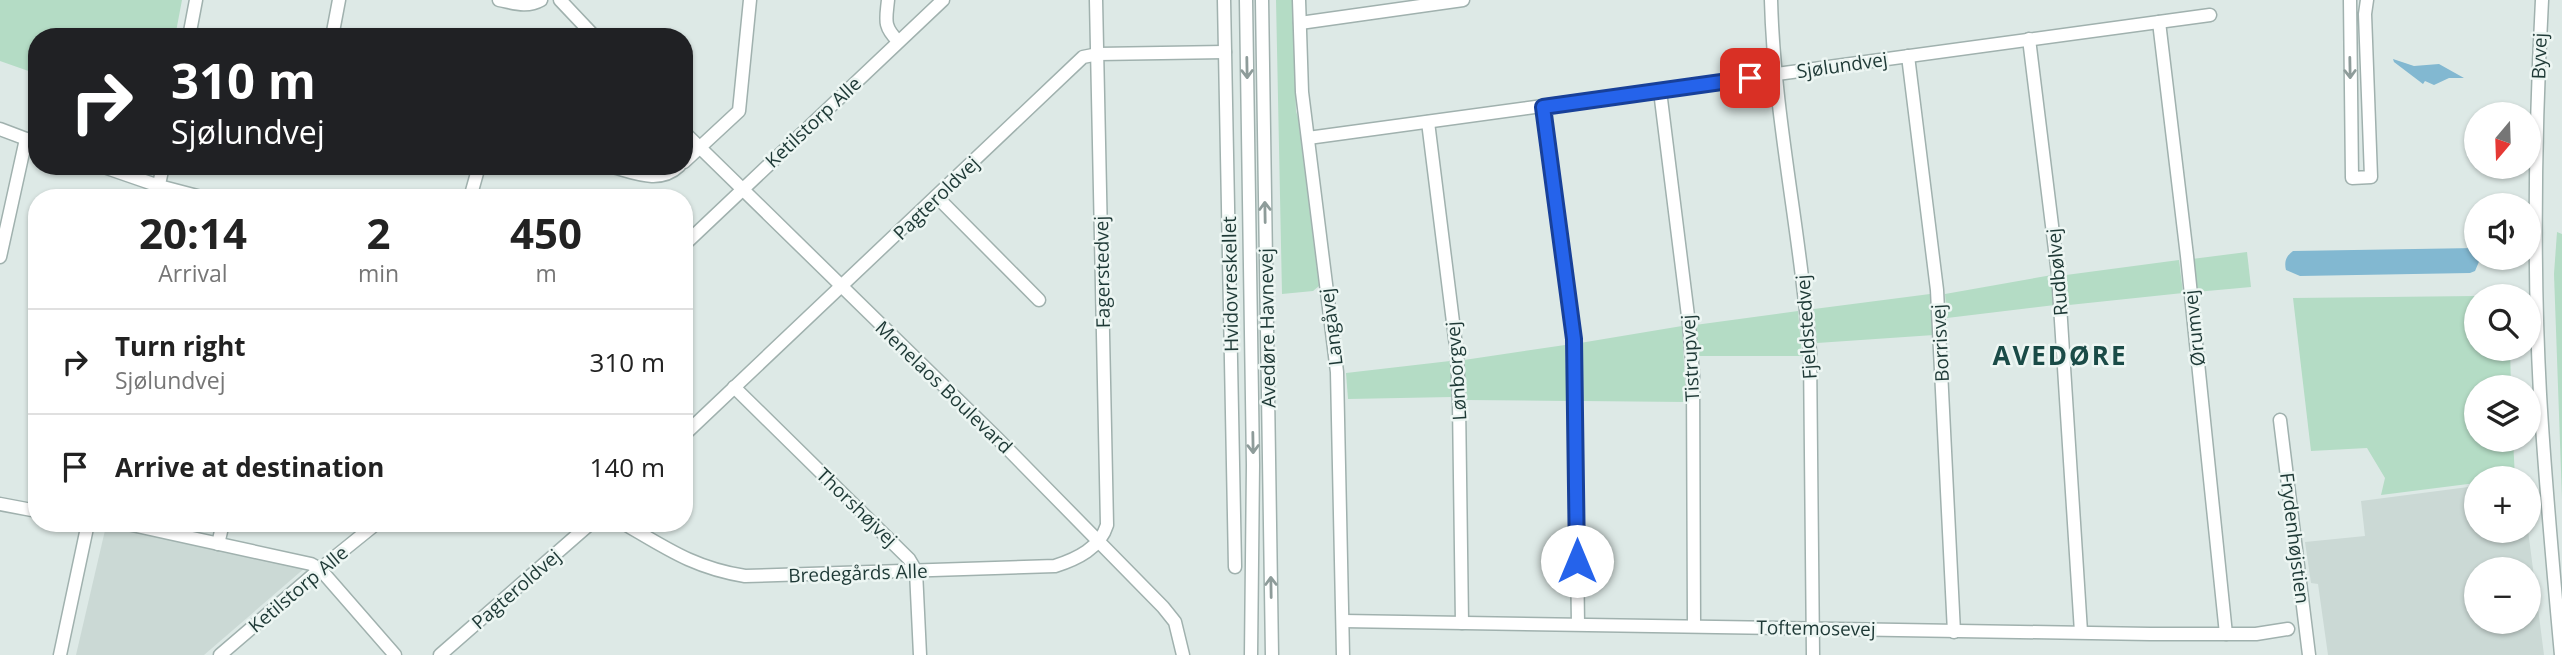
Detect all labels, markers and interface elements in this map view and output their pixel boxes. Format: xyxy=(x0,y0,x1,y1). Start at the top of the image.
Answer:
street label: Byvej xyxy=(2525,32,2553,80)
street label: Sjølundvej xyxy=(1795,46,1889,84)
text: 310 m xyxy=(171,47,316,113)
pin xyxy=(1720,48,1780,108)
icon: right xyxy=(56,56,147,147)
one-way arrow xyxy=(1240,56,1254,79)
one-way arrow xyxy=(2343,56,2357,79)
icon: arrive xyxy=(1731,59,1769,97)
street label: Ketilstorp Alle xyxy=(759,71,867,173)
north arrow xyxy=(2464,102,2541,178)
map controls xyxy=(2464,102,2541,634)
text: Sjølundvej xyxy=(171,110,325,153)
street label: Pagteroldvej xyxy=(887,150,985,246)
button: sound xyxy=(2464,193,2541,270)
one-way arrow xyxy=(1258,201,1272,224)
text: 20:14 xyxy=(139,204,247,261)
text: 2 xyxy=(366,204,391,261)
text: 450 xyxy=(510,204,582,261)
street label: Fagerstedvej xyxy=(1088,216,1116,328)
street label: Hvidovreskellet xyxy=(1216,216,1244,352)
street label: Rudbølvej xyxy=(2040,227,2074,317)
street label: Avedøre Havnevej xyxy=(1253,248,1281,408)
text: Arrival xyxy=(158,257,228,289)
text: min xyxy=(358,257,399,289)
text: m xyxy=(535,257,557,289)
street label: Fjeldstedvej xyxy=(1789,274,1823,380)
button: search xyxy=(2464,284,2541,361)
street label: Langåvej xyxy=(1313,287,1349,367)
street label: Ørumvej xyxy=(2177,288,2211,368)
street label: Borrisvej xyxy=(1925,303,1955,383)
street label: Tistrupvej xyxy=(1675,314,1705,402)
street label: Menelaos Boulevard xyxy=(870,315,1018,459)
street label: Lønborgvej xyxy=(1440,321,1472,421)
text: Turn right xyxy=(115,328,246,364)
district label: AVEDØRE xyxy=(1992,337,2128,373)
icon: right xyxy=(56,343,94,381)
text: 310 m xyxy=(590,344,665,380)
text: Sjølundvej xyxy=(115,364,226,396)
button: layers xyxy=(2464,375,2541,452)
one-way arrow xyxy=(1246,431,1259,454)
icon: arrive xyxy=(56,448,94,486)
text: Arrive at destination xyxy=(115,449,384,485)
text: 140 m xyxy=(590,449,665,485)
street label: Thorshøjvej xyxy=(811,462,903,552)
button: + xyxy=(2464,466,2541,543)
street label: Frydenhøjstien xyxy=(2274,471,2316,605)
position arrow xyxy=(1540,524,1614,598)
street label: Ketilstorp Alle xyxy=(243,540,353,638)
street label: Pagteroldvej xyxy=(466,543,566,635)
button: − xyxy=(2464,557,2541,634)
street label: Bredegårds Alle xyxy=(788,558,928,588)
one-way arrow xyxy=(1265,576,1278,599)
street label: Toftemosevej xyxy=(1756,614,1876,642)

